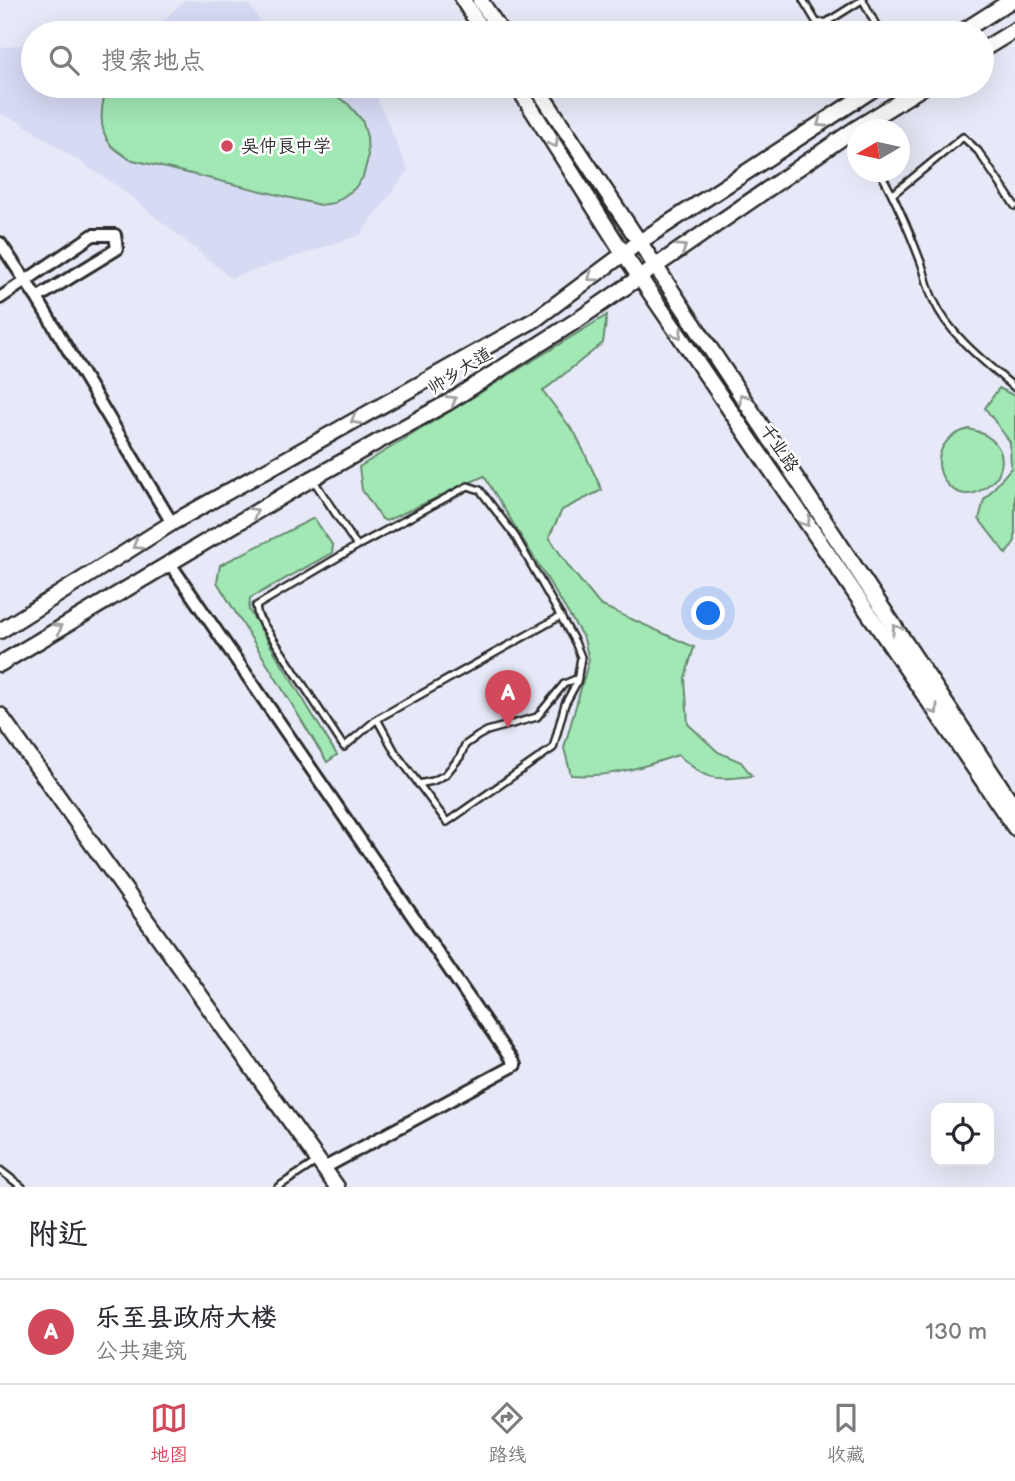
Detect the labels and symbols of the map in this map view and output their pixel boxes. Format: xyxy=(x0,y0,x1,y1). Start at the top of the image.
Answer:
one-way arrow xyxy=(816,115,829,127)
north arrow xyxy=(847,119,910,182)
place label: 吴仲良中学 xyxy=(241,136,331,157)
one-way arrow xyxy=(545,136,558,149)
marker: 吴仲良中学 xyxy=(219,138,235,154)
one-way arrow xyxy=(675,243,688,256)
one-way arrow xyxy=(587,269,599,281)
one-way arrow xyxy=(670,326,682,339)
street label: 帅乡大道 xyxy=(424,343,496,399)
one-way arrow xyxy=(738,393,751,406)
one-way arrow xyxy=(444,396,457,409)
one-way arrow xyxy=(350,412,363,425)
street label: 千业路 xyxy=(755,420,803,476)
one-way arrow xyxy=(247,507,259,520)
one-way arrow xyxy=(798,514,810,527)
one-way arrow xyxy=(131,537,144,550)
your location xyxy=(691,596,725,630)
one-way arrow xyxy=(51,624,64,637)
one-way arrow xyxy=(892,624,904,637)
pin: A xyxy=(485,670,531,728)
one-way arrow xyxy=(926,702,939,715)

